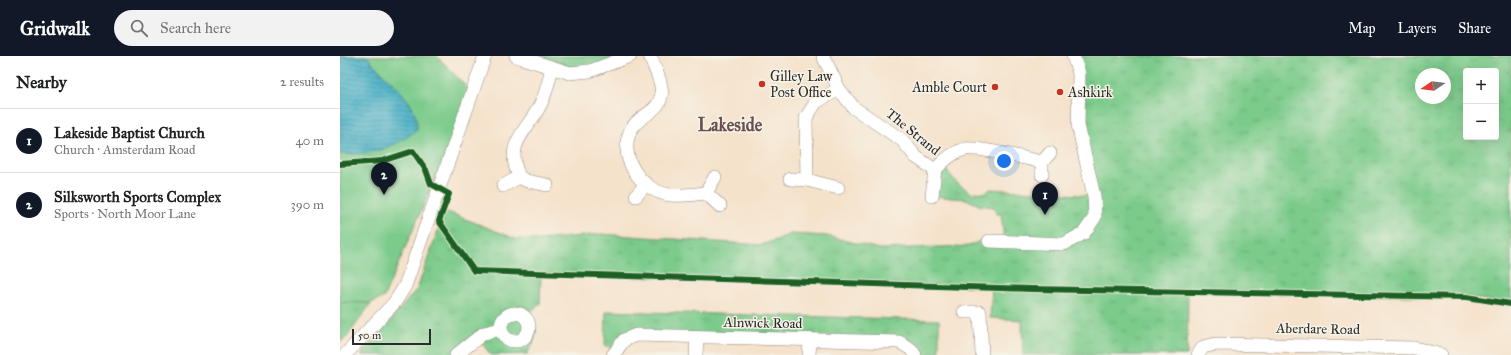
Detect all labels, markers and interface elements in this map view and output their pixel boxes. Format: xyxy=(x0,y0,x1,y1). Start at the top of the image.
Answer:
search box xyxy=(114,10,394,46)
text: Gridwalk xyxy=(20,17,90,40)
icon: search xyxy=(128,17,150,39)
text: Search here xyxy=(160,19,231,37)
text: Map xyxy=(1348,20,1376,37)
text: Layers xyxy=(1398,20,1436,37)
text: Share xyxy=(1458,20,1491,37)
place label: Gilley Law Post Office xyxy=(770,68,833,101)
north arrow xyxy=(1415,68,1451,104)
map controls xyxy=(1463,68,1499,140)
button: + xyxy=(1463,68,1499,104)
text: Nearby xyxy=(16,72,67,93)
text: 2 results xyxy=(280,74,324,90)
marker: Gilley Law Post Office xyxy=(757,79,767,89)
place label: Amble Court xyxy=(911,79,987,96)
marker: Amble Court xyxy=(990,82,1000,92)
place label: Ashkirk xyxy=(1067,84,1113,101)
marker: Ashkirk xyxy=(1055,87,1065,97)
button: − xyxy=(1463,104,1499,140)
street label: The Strand xyxy=(882,105,944,159)
district label: Lakeside xyxy=(698,114,763,136)
text: Lakeside Baptist Church xyxy=(54,124,205,142)
text: 1 xyxy=(26,133,32,149)
text: 40 m xyxy=(295,133,324,149)
text: Church · Amsterdam Road xyxy=(54,142,196,158)
your location xyxy=(994,151,1014,171)
pin: 2 xyxy=(371,162,397,195)
pin: 1 xyxy=(1032,182,1058,215)
text: Silksworth Sports Complex xyxy=(54,188,221,206)
text: 2 xyxy=(26,197,32,213)
text: 390 m xyxy=(291,197,324,213)
text: Sports · North Moor Lane xyxy=(54,206,196,222)
street label: Alnwick Road xyxy=(722,314,803,332)
street label: Aberdare Road xyxy=(1275,320,1360,338)
scale bar xyxy=(352,327,431,346)
text: 50 m xyxy=(358,329,381,342)

